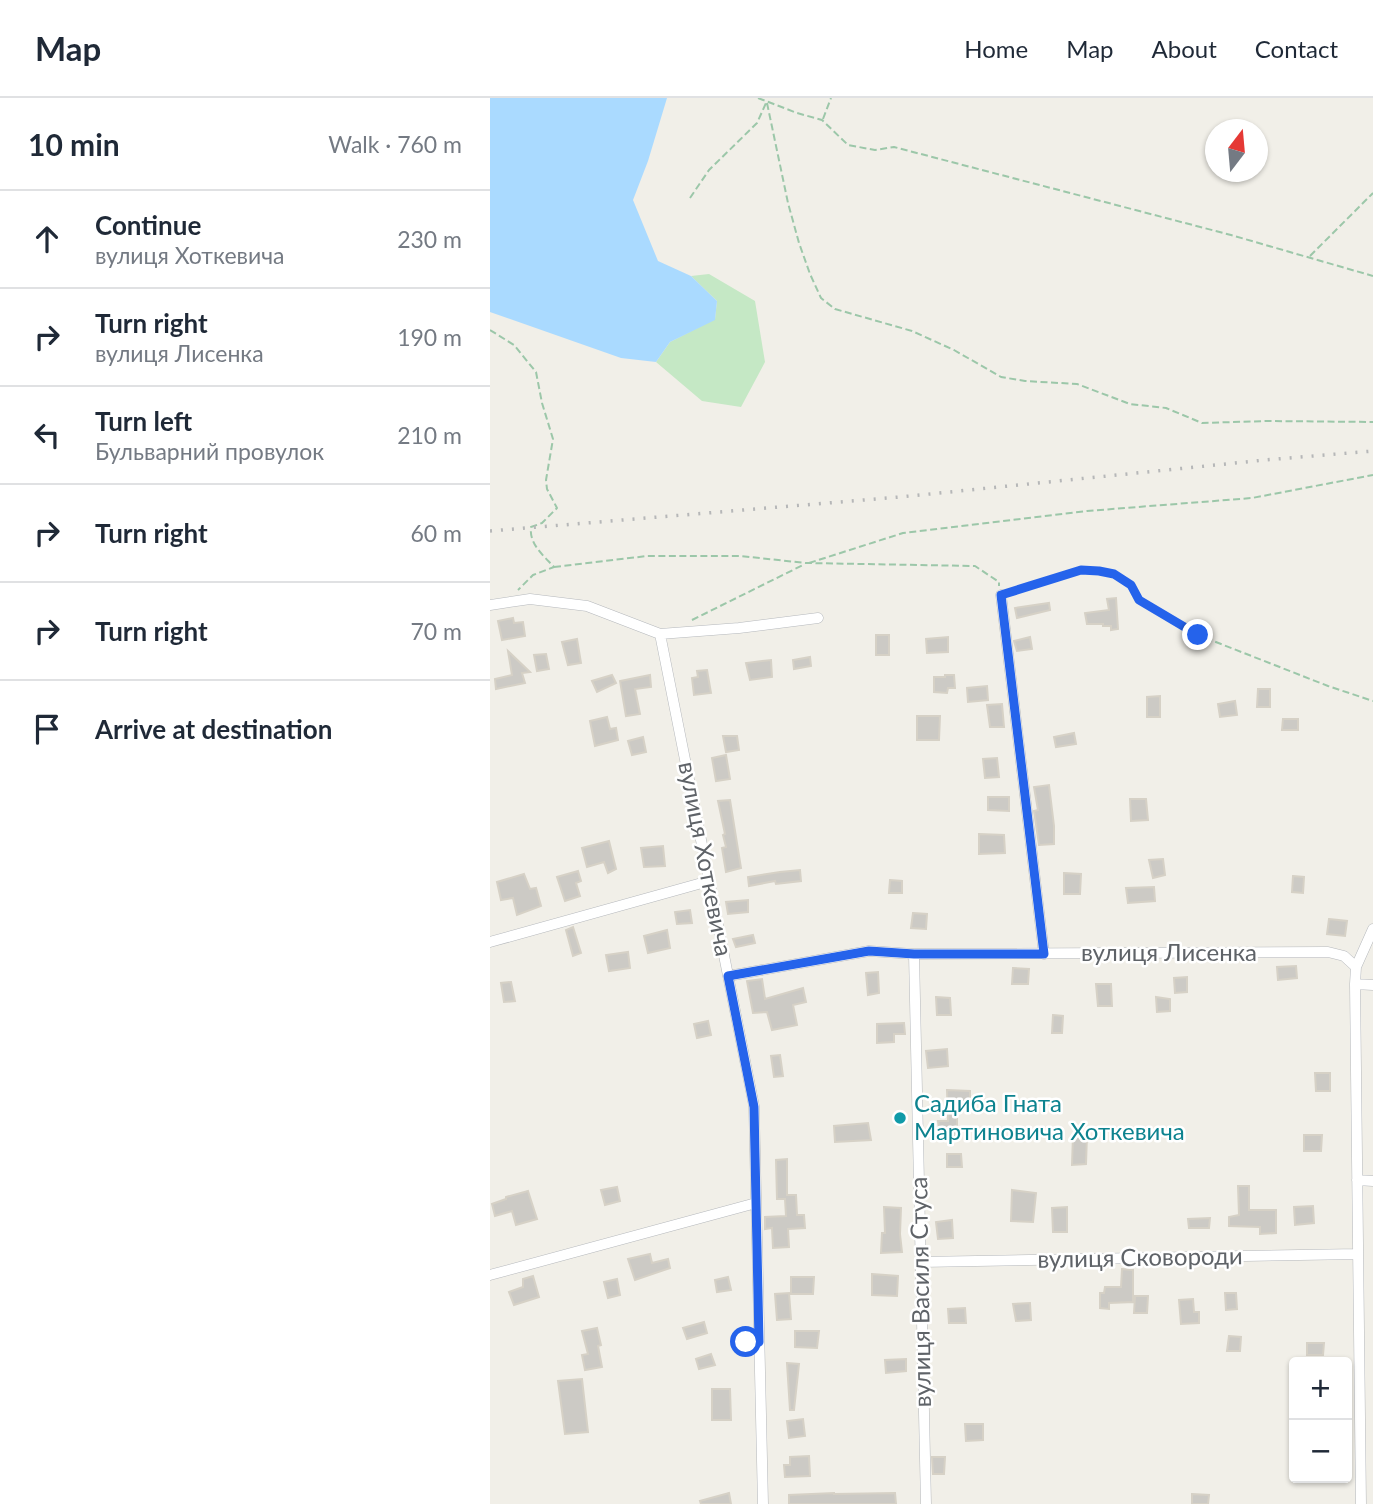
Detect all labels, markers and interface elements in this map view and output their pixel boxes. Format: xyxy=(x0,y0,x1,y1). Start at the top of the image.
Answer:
text: Map xyxy=(35,28,101,68)
text: Home xyxy=(964,34,1028,63)
text: Map xyxy=(1066,34,1114,63)
text: About xyxy=(1152,34,1217,63)
text: Contact xyxy=(1255,34,1338,63)
north arrow xyxy=(1205,119,1268,182)
text: 10 min xyxy=(28,126,120,162)
text: Walk · 760 m xyxy=(328,130,462,158)
text: Continue xyxy=(95,209,201,241)
icon: ahead xyxy=(28,220,66,258)
text: 230 m xyxy=(397,225,462,253)
text: вулиця Хоткевича xyxy=(95,241,284,269)
text: Turn right xyxy=(95,307,208,339)
icon: right xyxy=(28,318,66,356)
text: 190 m xyxy=(397,323,462,351)
text: вулиця Лисенка xyxy=(95,339,264,367)
text: Turn left xyxy=(95,405,192,437)
icon: left xyxy=(28,416,66,454)
text: 210 m xyxy=(397,421,462,449)
text: Бульварний провулок xyxy=(95,437,324,465)
icon: right xyxy=(28,514,66,552)
text: Turn right xyxy=(95,517,208,549)
text: 60 m xyxy=(411,519,462,547)
icon: right xyxy=(28,612,66,650)
text: Turn right xyxy=(95,615,208,647)
text: 70 m xyxy=(411,617,462,645)
route end xyxy=(1182,619,1213,650)
icon: arrive xyxy=(28,710,66,748)
text: Arrive at destination xyxy=(95,713,332,745)
street label: вулиця Хоткевича xyxy=(673,759,740,959)
street label: вулиця Лисенка xyxy=(1081,937,1257,966)
place label: Садиба Гната Мартиновича Хоткевича xyxy=(914,1088,1185,1145)
marker: Садиба Гната Мартиновича Хоткевича xyxy=(892,1110,908,1126)
street label: вулиця Василя Стуса xyxy=(903,1176,936,1408)
street label: вулиця Сковороди xyxy=(1037,1240,1243,1273)
route start xyxy=(730,1326,761,1357)
map controls xyxy=(1289,1357,1352,1483)
button: + xyxy=(1289,1357,1352,1420)
button: − xyxy=(1289,1420,1352,1483)

